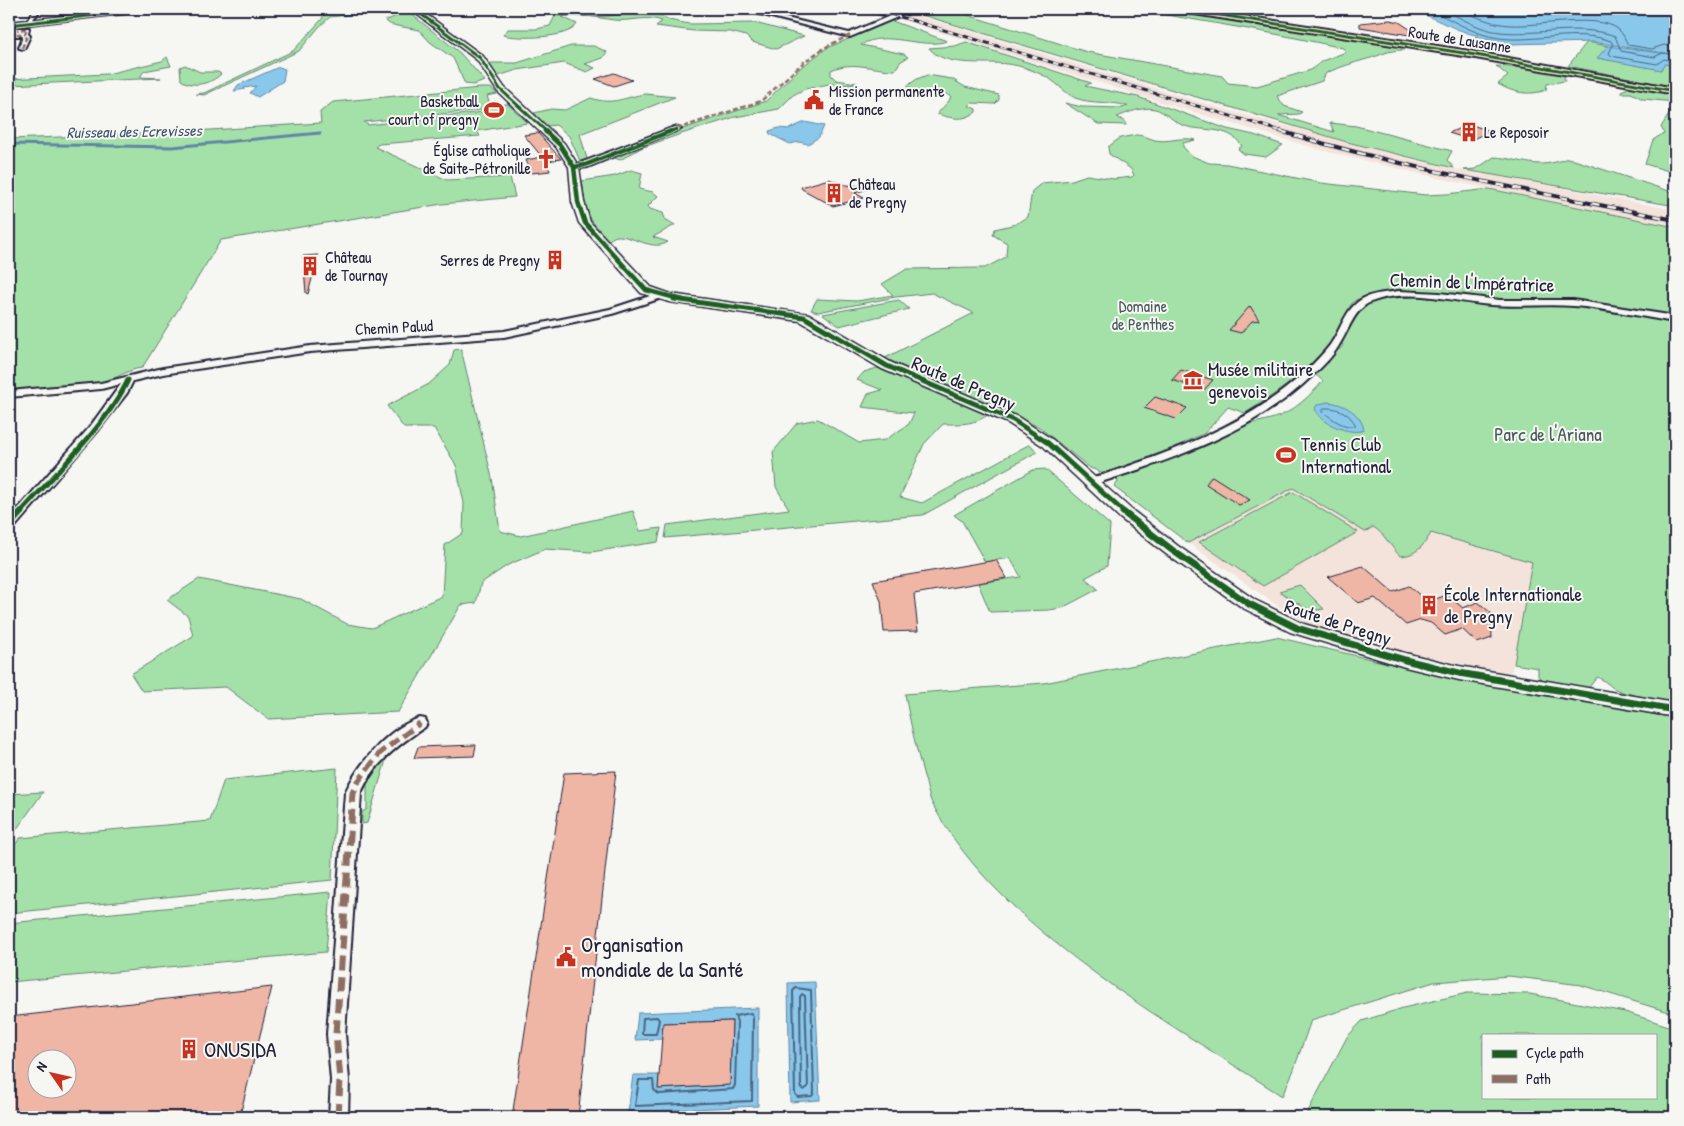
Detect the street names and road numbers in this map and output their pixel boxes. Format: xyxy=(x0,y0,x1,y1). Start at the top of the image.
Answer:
street label: Route de Lausanne xyxy=(1407,20,1514,58)
street label: Chemin de l'Impératrice xyxy=(1389,266,1555,298)
street label: Chemin Palud xyxy=(354,314,434,340)
street label: Route de Pregny xyxy=(908,349,1020,417)
street label: Route de Pregny xyxy=(1281,593,1395,651)

